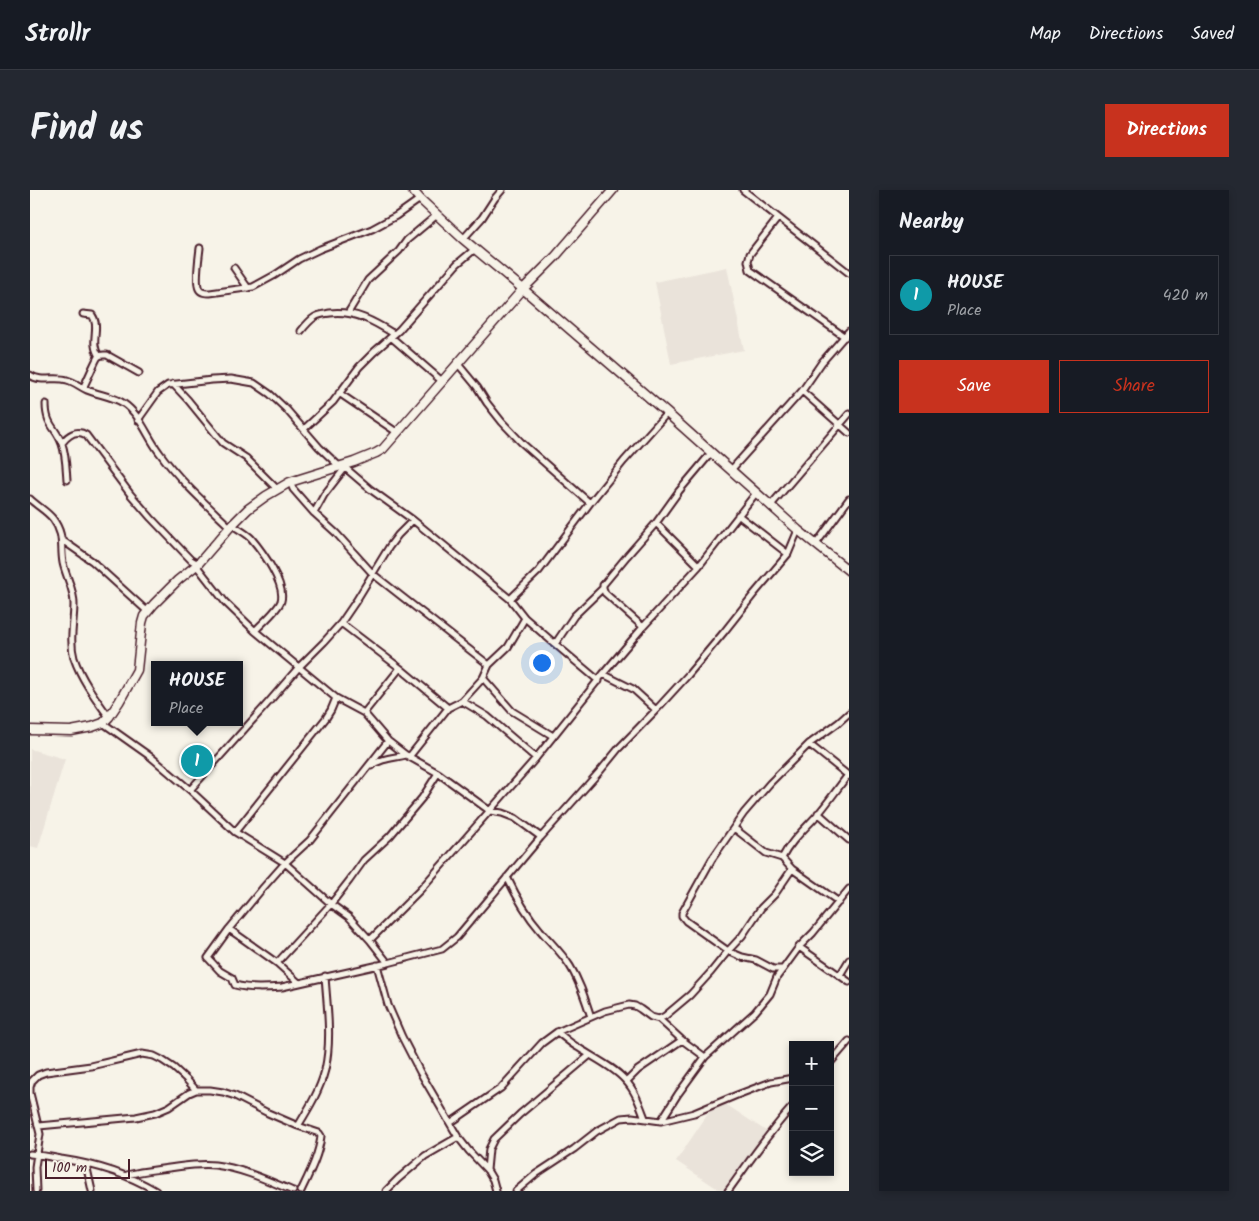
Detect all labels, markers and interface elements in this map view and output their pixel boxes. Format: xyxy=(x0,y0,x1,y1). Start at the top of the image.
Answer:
text: Strollr xyxy=(25,15,90,54)
text: Map xyxy=(1029,20,1061,49)
text: Directions xyxy=(1089,20,1163,49)
text: Saved xyxy=(1191,20,1234,49)
text: Find us xyxy=(30,102,143,158)
button: Directions xyxy=(1105,104,1229,157)
text: Nearby xyxy=(899,206,964,239)
text: HOUSE xyxy=(947,268,1003,298)
text: 1 xyxy=(914,283,918,308)
text: 420 m xyxy=(1163,283,1208,308)
text: Place xyxy=(947,298,981,323)
button: Save xyxy=(899,360,1049,413)
button: Share xyxy=(1059,360,1209,413)
your location xyxy=(529,650,555,676)
popup xyxy=(151,661,243,726)
text: HOUSE xyxy=(169,666,225,696)
text: Place xyxy=(169,696,203,721)
pin: 1 xyxy=(181,742,213,780)
map controls xyxy=(789,1041,834,1176)
button: + xyxy=(789,1041,834,1086)
button: − xyxy=(789,1086,834,1131)
button: layers xyxy=(789,1131,834,1176)
scale bar xyxy=(45,1156,130,1179)
text: 100 m xyxy=(52,1157,87,1179)

